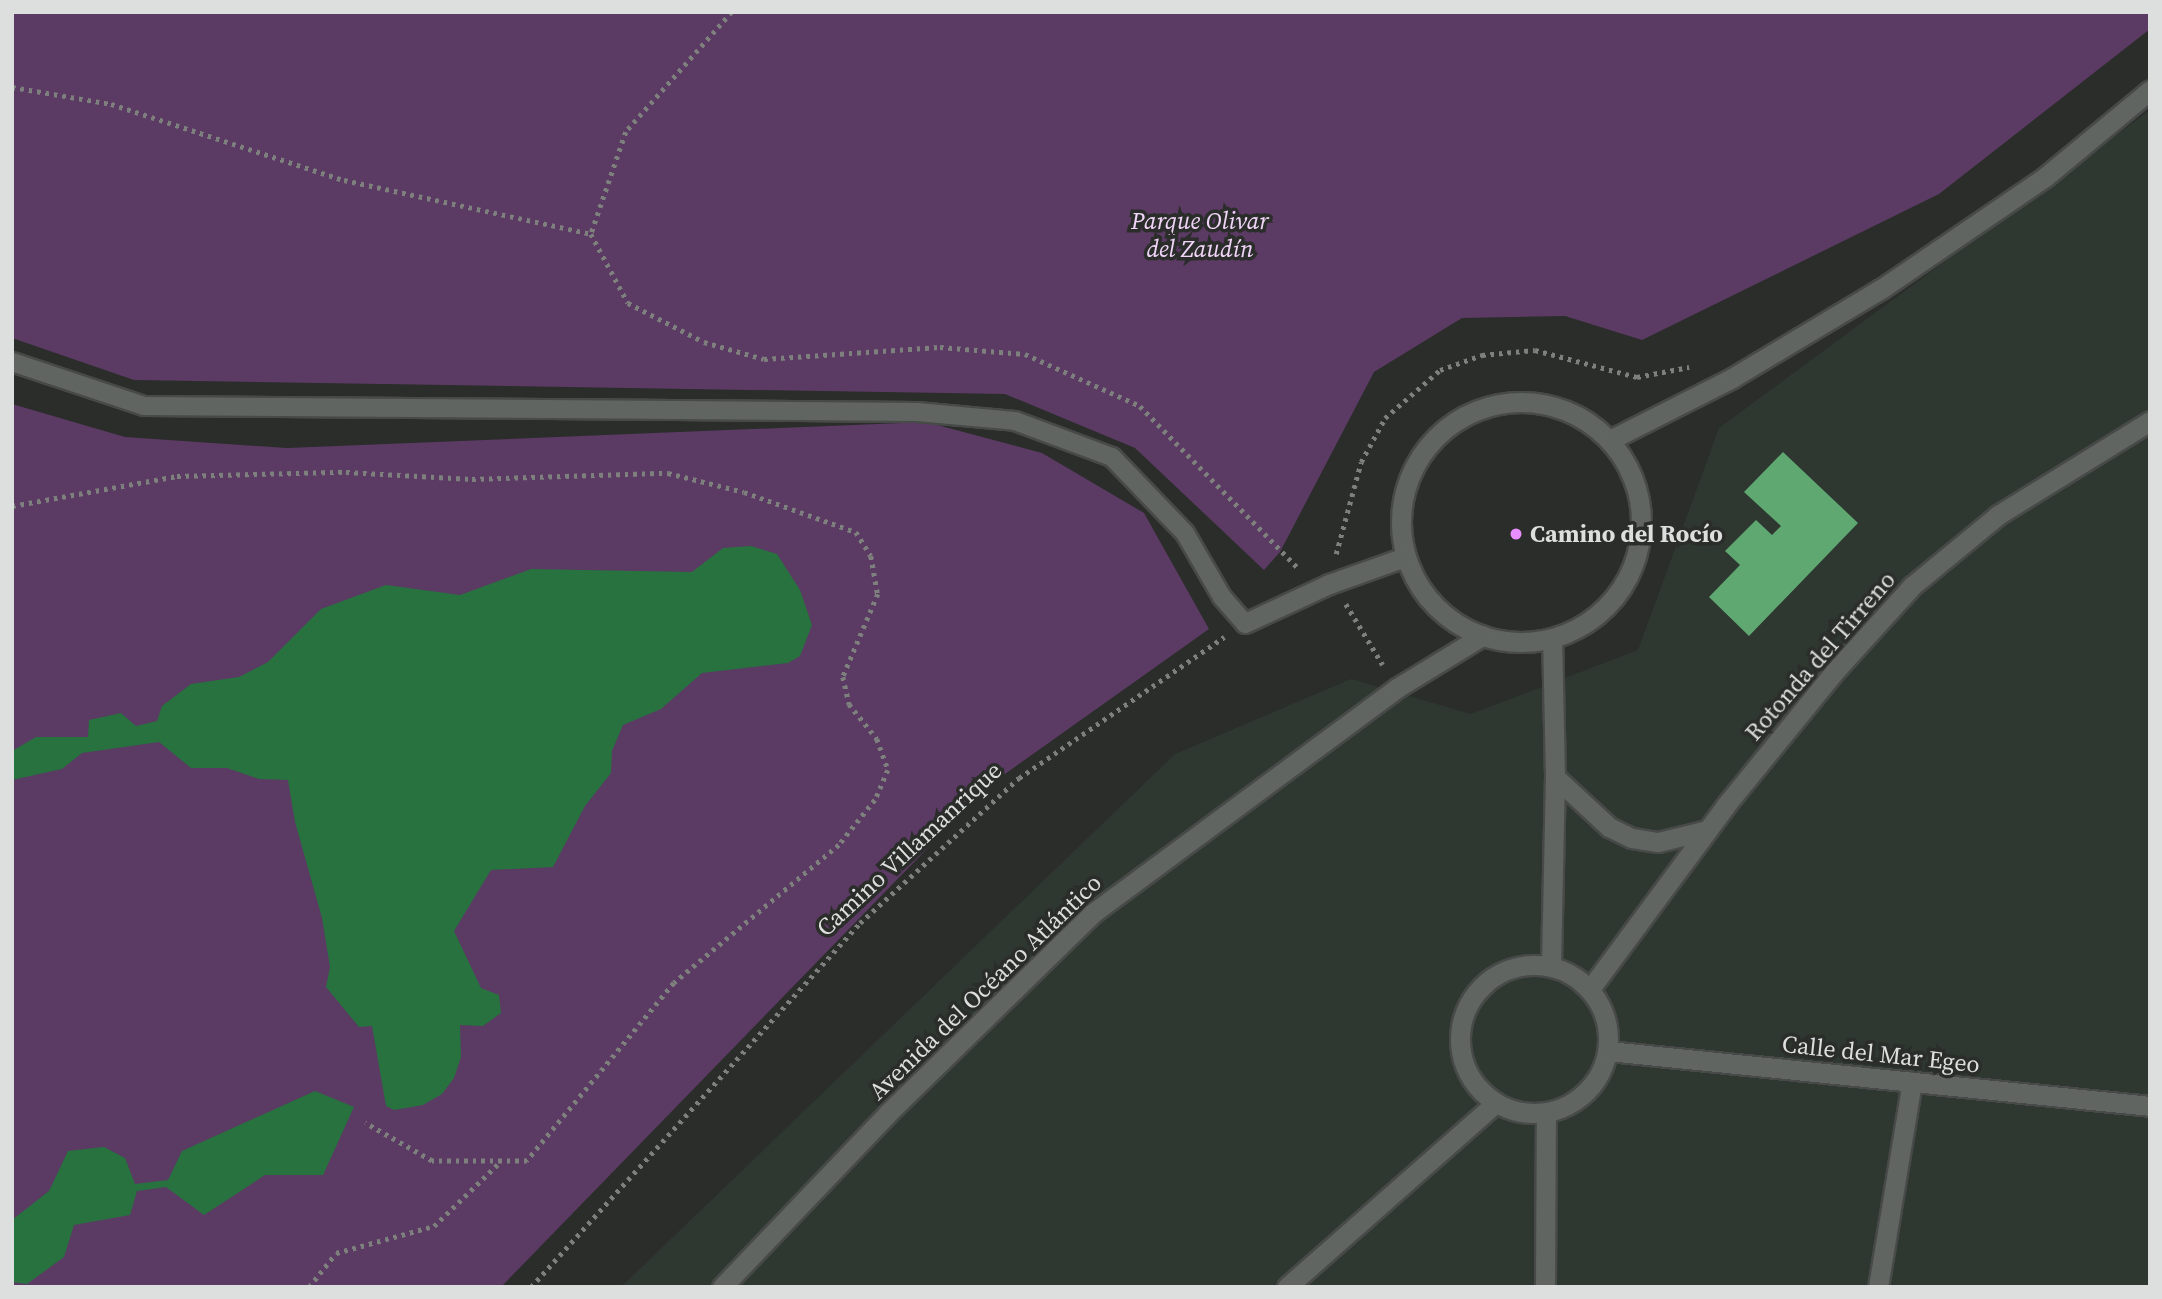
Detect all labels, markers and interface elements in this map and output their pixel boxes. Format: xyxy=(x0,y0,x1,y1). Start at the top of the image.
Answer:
park label: Parque Olivar del Zaudín xyxy=(1131,207,1269,263)
place label: Camino del Rocío xyxy=(1530,520,1723,548)
marker: Camino del Rocío xyxy=(1508,526,1524,542)
street label: Rotonda del Tirreno xyxy=(1739,565,1901,747)
street label: Camino Villamanrique xyxy=(810,756,1008,942)
street label: Avenida del Océano Atlántico xyxy=(863,868,1107,1106)
street label: Calle del Mar Egeo xyxy=(1781,1029,1981,1079)

